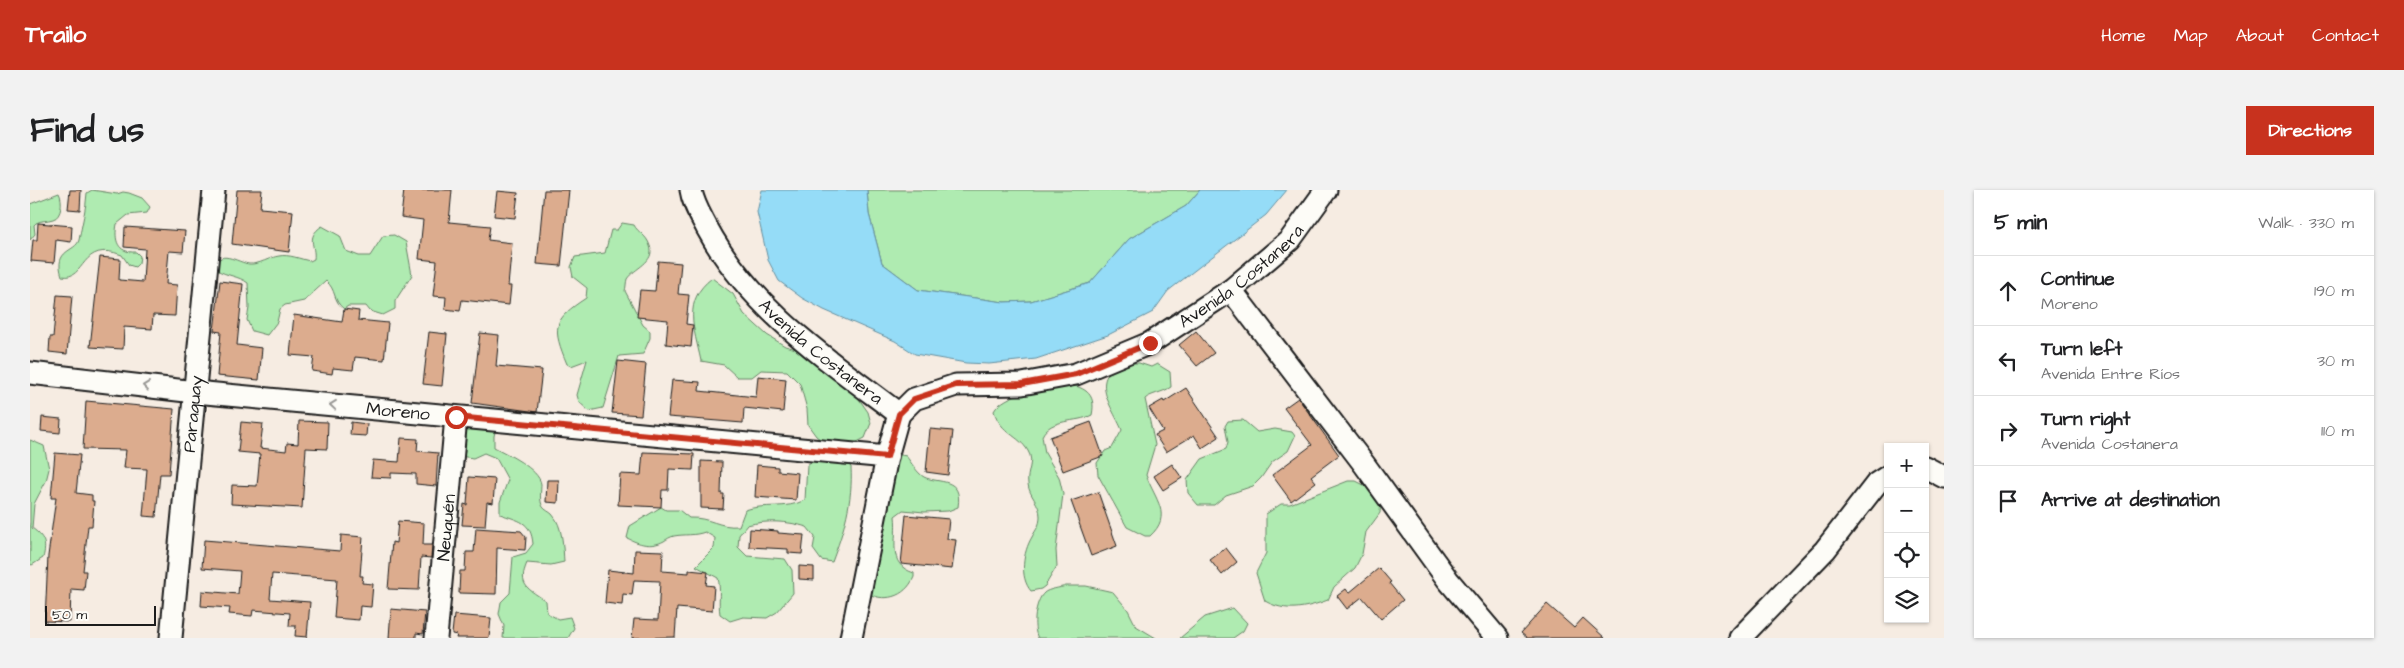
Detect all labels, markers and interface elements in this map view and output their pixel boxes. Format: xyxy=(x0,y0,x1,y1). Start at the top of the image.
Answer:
text: Trailo xyxy=(25,18,86,52)
text: Home xyxy=(2101,23,2146,48)
text: Map xyxy=(2174,23,2208,48)
text: About xyxy=(2236,23,2284,48)
text: Contact xyxy=(2312,23,2379,48)
text: Find us xyxy=(30,106,144,155)
button: Directions xyxy=(2246,106,2374,155)
text: 5 min xyxy=(1994,208,2047,237)
text: Walk · 330 m xyxy=(2258,212,2354,234)
street label: Avenida Costanera xyxy=(1174,220,1310,334)
text: Continue xyxy=(2041,266,2115,293)
icon: ahead xyxy=(1994,277,2022,305)
text: 190 m xyxy=(2314,280,2354,302)
street label: Avenida Costanera xyxy=(753,293,888,411)
text: Moreno xyxy=(2041,293,2098,315)
route end xyxy=(1139,332,1162,355)
text: Turn left xyxy=(2041,336,2122,363)
icon: left xyxy=(1994,347,2022,375)
text: 30 m xyxy=(2317,350,2354,372)
text: Avenida Entre Ríos xyxy=(2041,363,2180,385)
street label: Paraguay xyxy=(177,374,210,454)
one-way arrow xyxy=(142,381,150,392)
street label: Moreno xyxy=(365,396,431,427)
one-way arrow xyxy=(329,400,337,411)
route start xyxy=(445,406,468,429)
text: Turn right xyxy=(2041,406,2130,433)
icon: right xyxy=(1994,417,2022,445)
text: 110 m xyxy=(2321,420,2354,442)
text: Avenida Costanera xyxy=(2041,433,2178,455)
map controls xyxy=(1884,443,1929,623)
button: + xyxy=(1884,443,1929,488)
icon: arrive xyxy=(1994,487,2022,515)
text: Arrive at destination xyxy=(2041,487,2220,514)
button: − xyxy=(1884,488,1929,533)
street label: Neuquén xyxy=(431,493,462,562)
button: locate xyxy=(1884,533,1929,578)
button: layers xyxy=(1884,578,1929,623)
scale bar xyxy=(45,603,156,626)
text: 50 m xyxy=(52,605,87,625)

